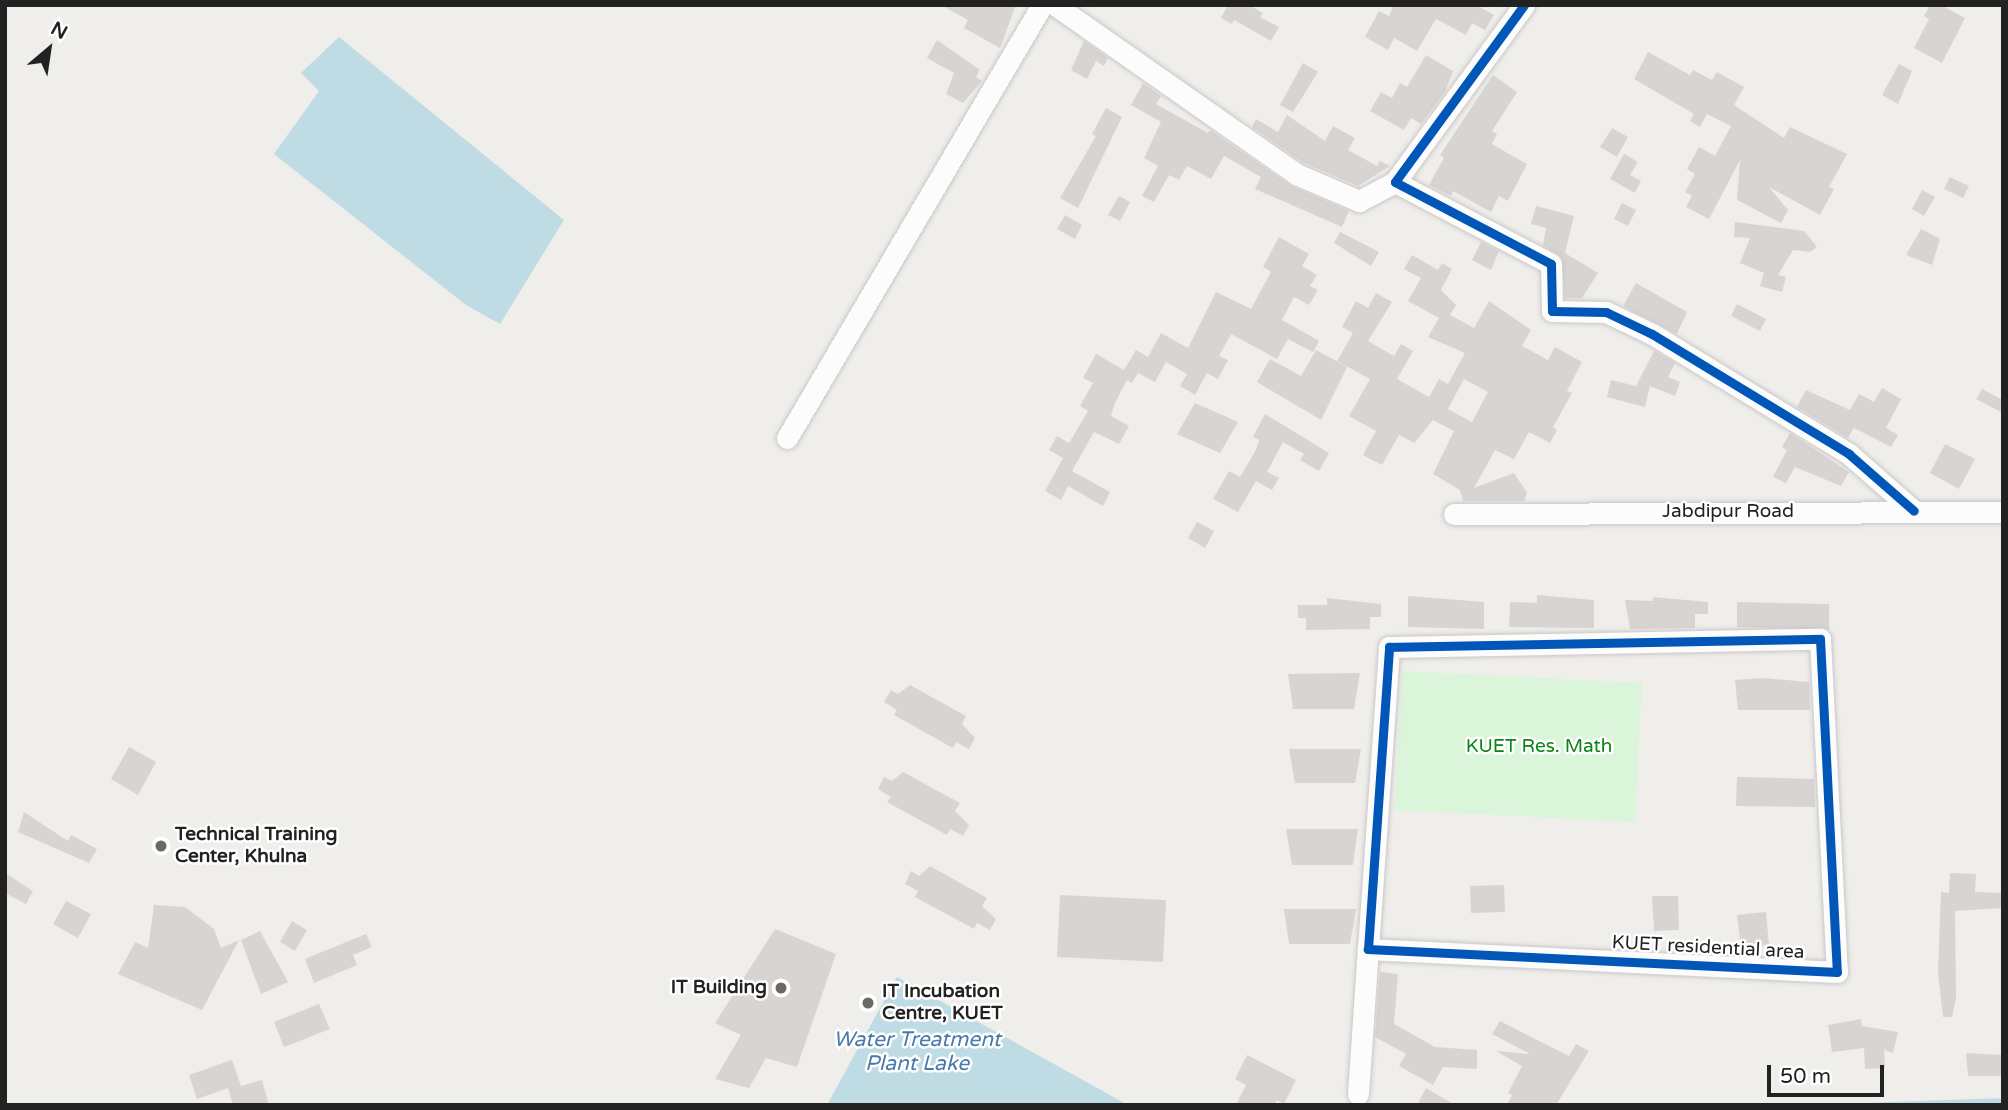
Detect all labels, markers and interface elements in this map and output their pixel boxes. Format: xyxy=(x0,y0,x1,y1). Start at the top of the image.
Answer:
north arrow xyxy=(14,14,84,84)
text: N xyxy=(47,17,71,44)
street label: Jabdipur Road xyxy=(1662,501,1794,523)
park label: KUET Res. Math xyxy=(1466,736,1612,758)
place label: Technical Training Center, Khulna xyxy=(175,824,338,868)
marker: Technical Training Center, Khulna xyxy=(153,838,169,854)
street label: KUET residential area xyxy=(1611,932,1805,964)
place label: IT Building xyxy=(671,977,767,999)
marker: IT Building xyxy=(773,980,789,996)
place label: IT Incubation Centre, KUET xyxy=(882,981,1003,1025)
marker: IT Incubation Centre, KUET xyxy=(860,995,876,1011)
water label: Water Treatment Plant Lake xyxy=(833,1027,1001,1077)
scale bar xyxy=(1770,1050,1887,1094)
text: 50 m xyxy=(1780,1064,1831,1089)

